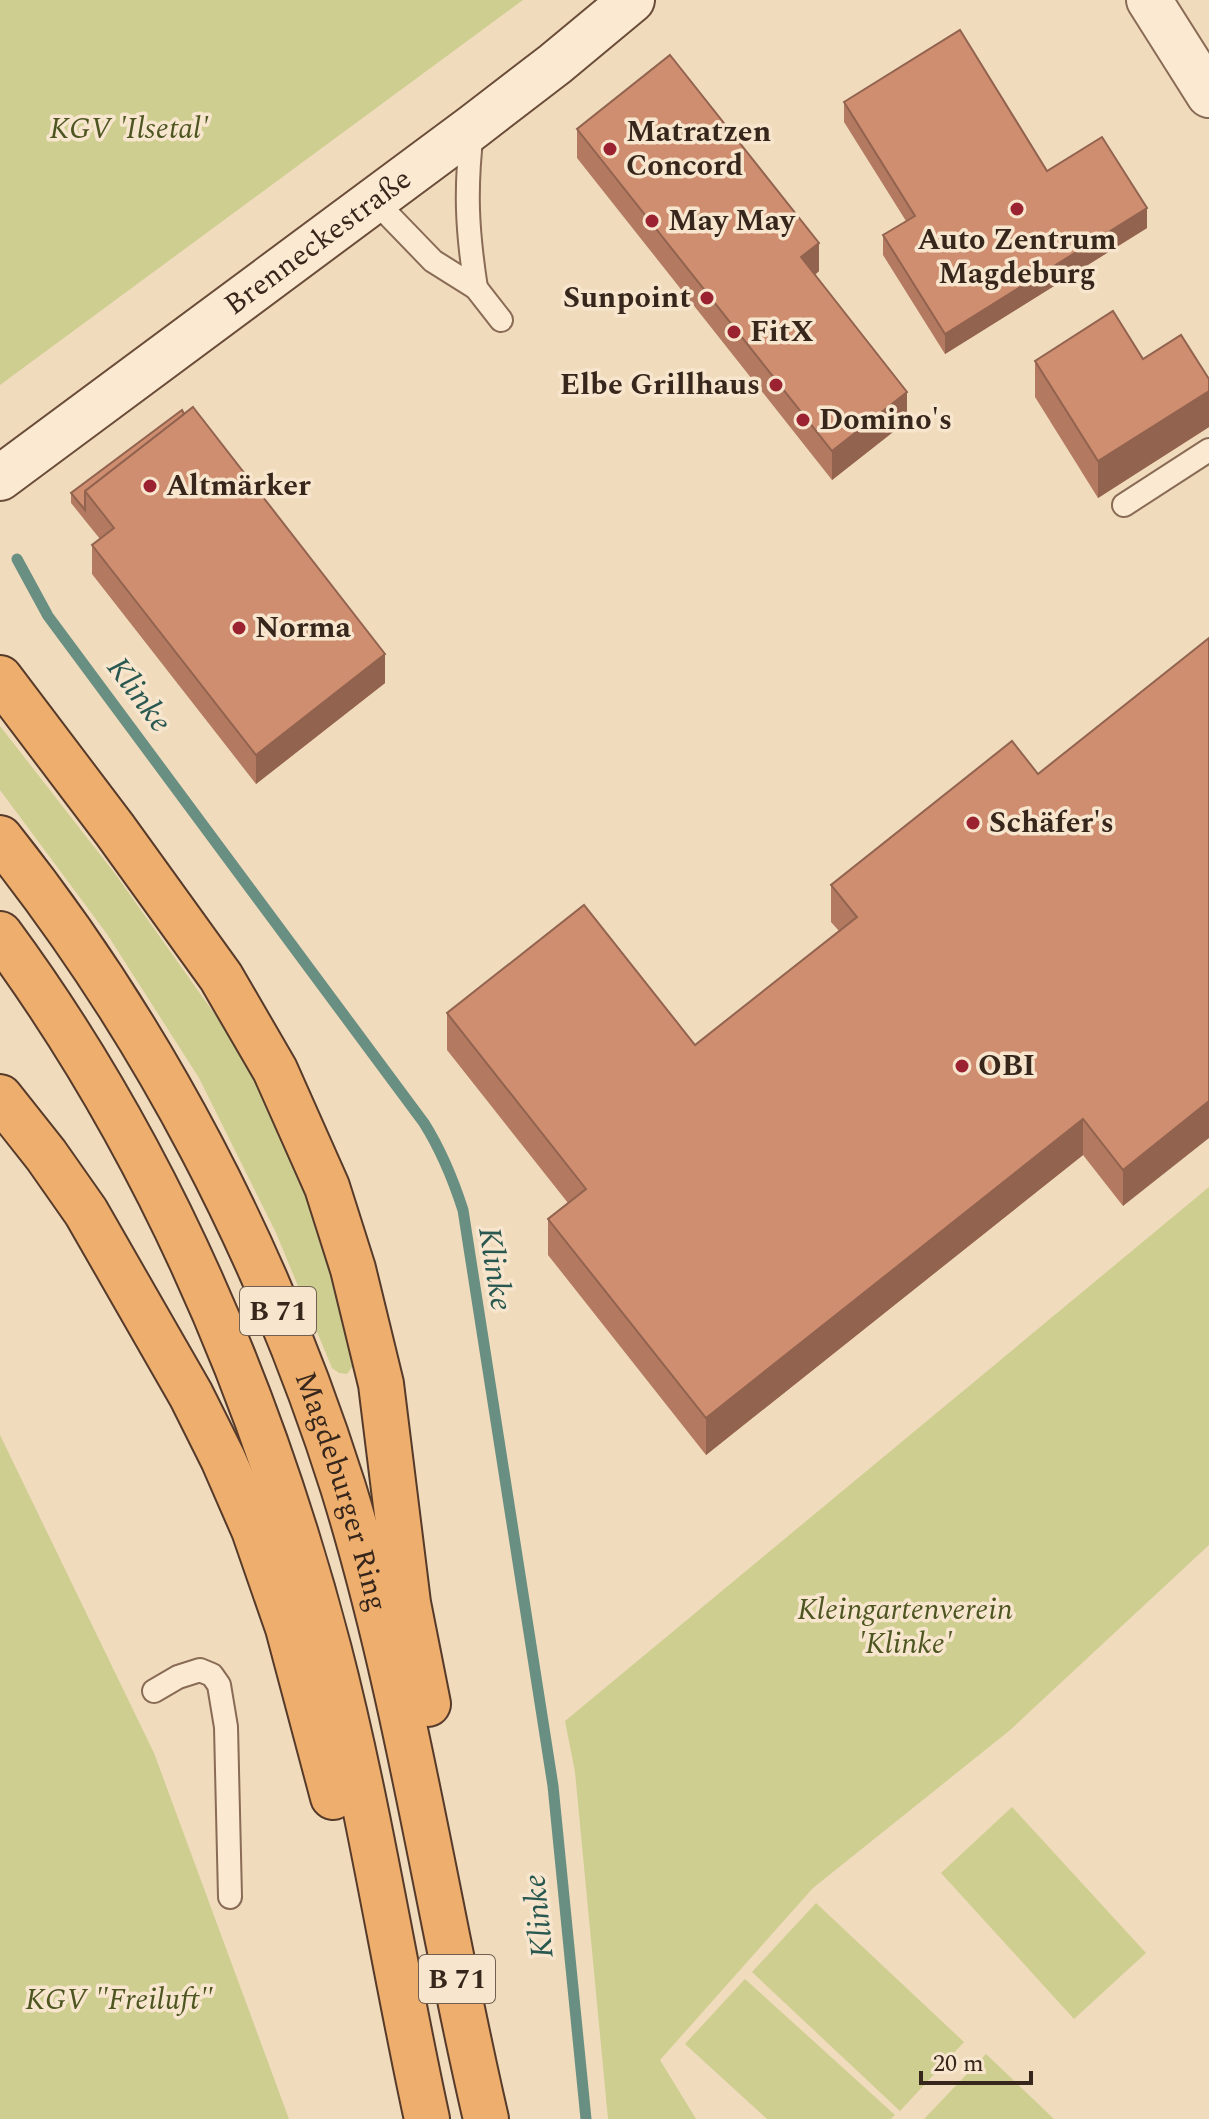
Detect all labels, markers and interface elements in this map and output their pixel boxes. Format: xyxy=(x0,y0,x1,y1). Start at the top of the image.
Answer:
park label: KGV 'Ilsetal' xyxy=(49,106,209,152)
place label: Matratzen Concord xyxy=(626,109,771,189)
marker: Matratzen Concord xyxy=(601,140,619,158)
street label: Brenneckestraße xyxy=(214,157,422,327)
place label: May May xyxy=(668,198,796,244)
marker: Auto Zentrum Magdeburg xyxy=(1008,200,1026,218)
marker: May May xyxy=(643,212,661,230)
place label: Auto Zentrum Magdeburg xyxy=(918,217,1116,297)
place label: Sunpoint xyxy=(563,275,691,321)
marker: Sunpoint xyxy=(698,289,716,307)
place label: FitX xyxy=(750,309,814,355)
marker: FitX xyxy=(725,323,743,341)
place label: Elbe Grillhaus xyxy=(560,362,760,408)
marker: Elbe Grillhaus xyxy=(767,376,785,394)
place label: Domino's xyxy=(819,397,952,443)
marker: Domino's xyxy=(794,411,812,429)
place label: Altmärker xyxy=(166,463,311,509)
marker: Altmärker xyxy=(141,477,159,495)
place label: Norma xyxy=(255,605,351,651)
marker: Norma xyxy=(230,619,248,637)
water label: Klinke xyxy=(94,646,184,744)
place label: Schäfer's xyxy=(989,800,1114,846)
marker: Schäfer's xyxy=(964,814,982,832)
place label: OBI xyxy=(978,1043,1035,1089)
marker: OBI xyxy=(953,1057,971,1075)
water label: Klinke xyxy=(464,1223,526,1315)
road number: B 71 xyxy=(240,1287,316,1335)
street label: Magdeburger Ring xyxy=(282,1365,400,1616)
park label: Kleingartenverein 'Klinke' xyxy=(797,1587,1013,1667)
water label: Klinke xyxy=(510,1871,568,1961)
road number: B 71 xyxy=(419,1955,495,2003)
park label: KGV "Freiluft" xyxy=(25,1977,213,2023)
scale bar xyxy=(921,2035,1031,2085)
text: 20 m xyxy=(933,2046,984,2082)

